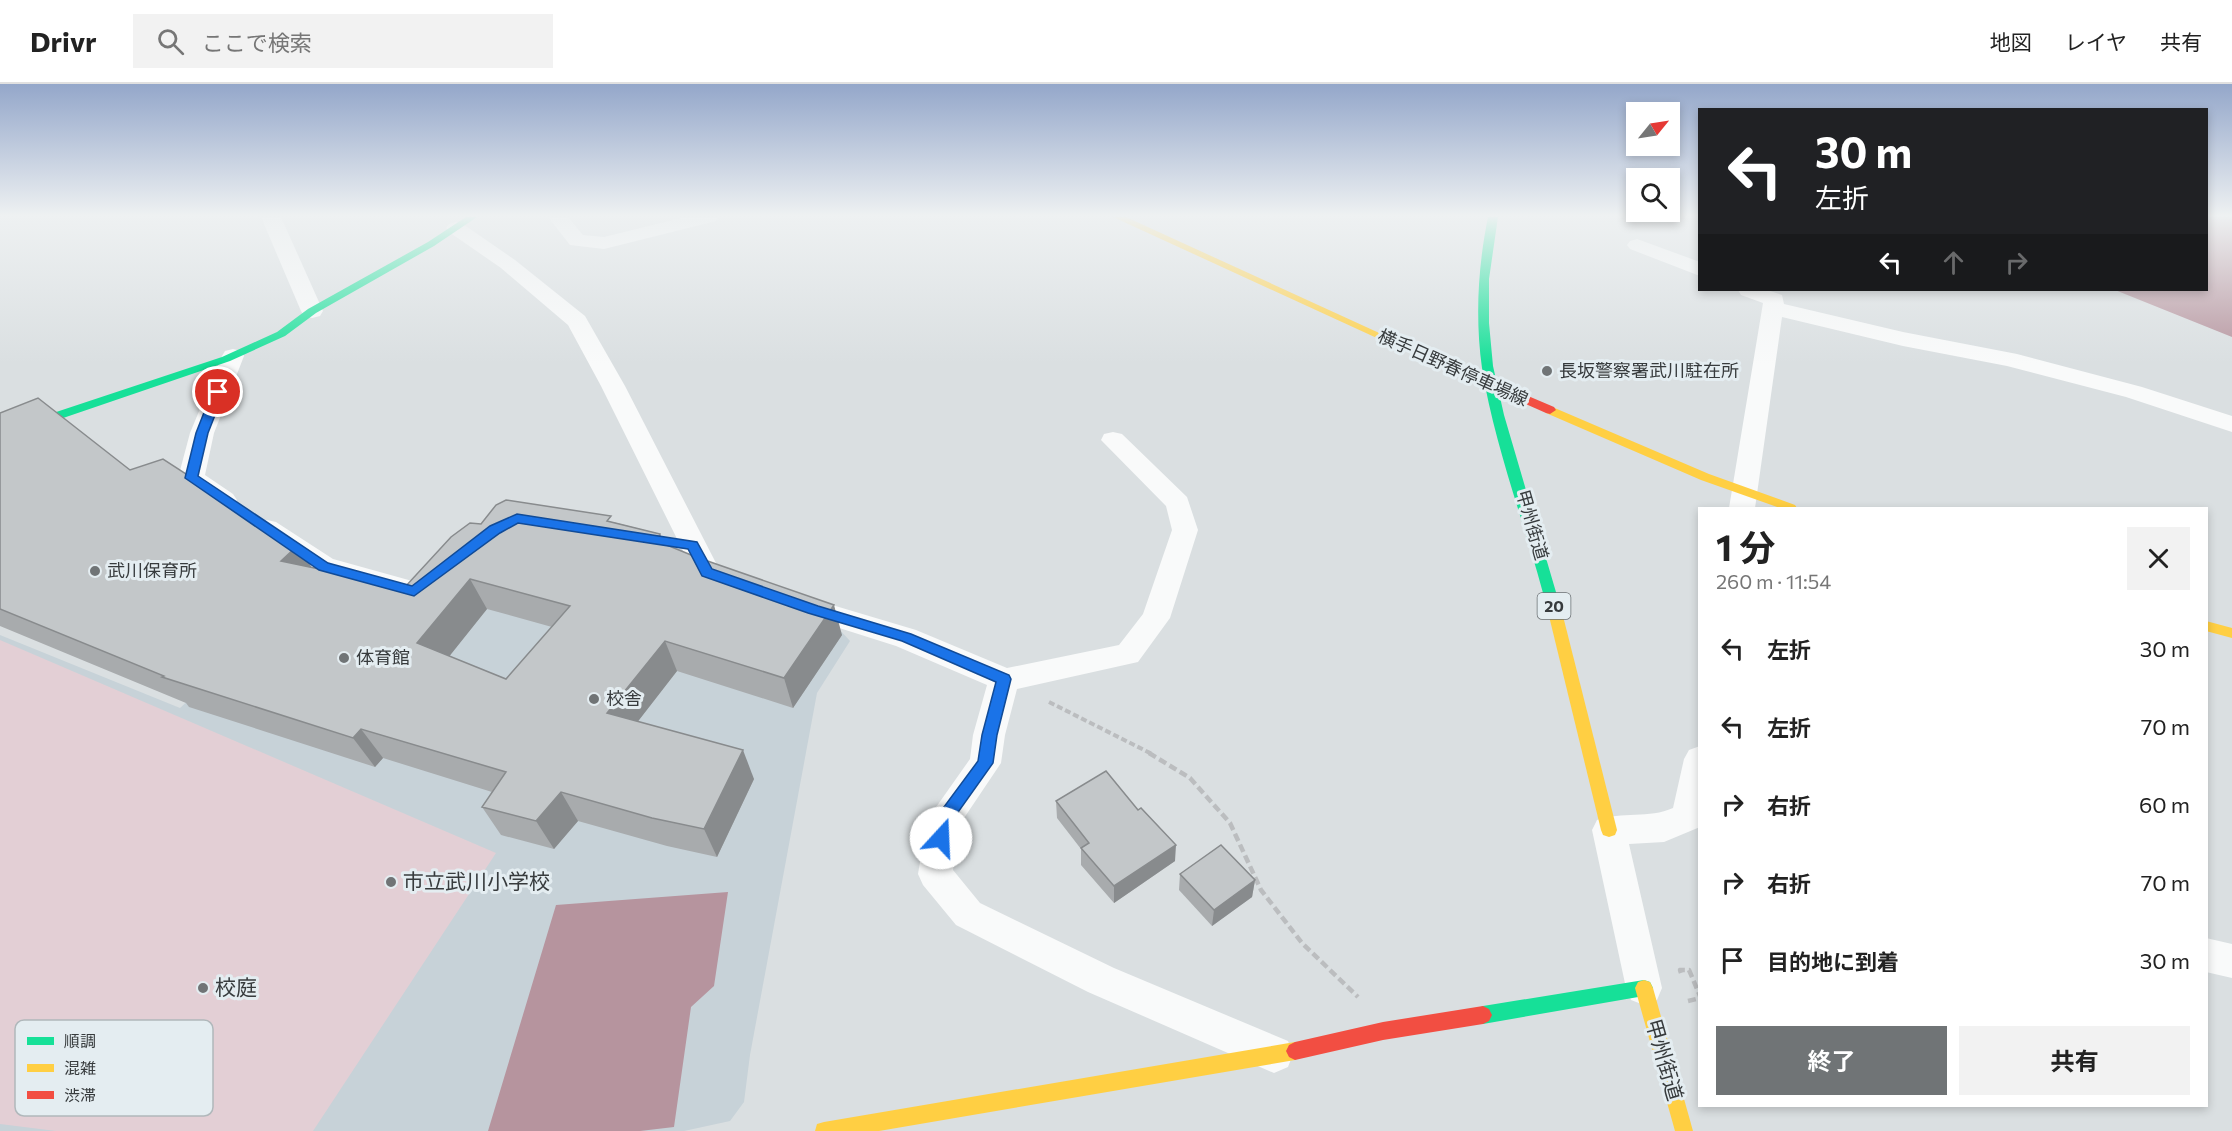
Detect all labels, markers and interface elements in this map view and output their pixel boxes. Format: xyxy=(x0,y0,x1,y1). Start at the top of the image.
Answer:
search box xyxy=(133,14,553,68)
text: Drivr xyxy=(30,24,97,58)
icon: search xyxy=(154,25,187,58)
text: ここで検索 xyxy=(202,29,312,56)
text: 地図 xyxy=(1990,29,2032,54)
text: レイヤ xyxy=(2065,29,2127,54)
text: 共有 xyxy=(2160,29,2202,54)
north arrow xyxy=(1626,102,1680,156)
map controls xyxy=(1626,102,1680,222)
text: 30 m xyxy=(1815,125,1912,177)
icon: left xyxy=(1716,132,1794,210)
button: search xyxy=(1626,168,1680,222)
text: 左折 xyxy=(1815,181,1869,214)
icon: left xyxy=(1874,246,1907,279)
icon: ahead xyxy=(1937,246,1970,279)
icon: right xyxy=(2000,246,2033,279)
street label: 横手日野春停車場線 xyxy=(1375,324,1532,410)
place label: 長坂警察署武川駐在所 xyxy=(1559,359,1739,381)
marker: 長坂警察署武川駐在所 xyxy=(1540,364,1554,378)
pin xyxy=(192,366,243,417)
icon: arrive xyxy=(201,375,234,408)
street label: 甲州街道 xyxy=(1512,487,1553,562)
text: 1 分 xyxy=(1716,524,1775,568)
button: close xyxy=(2127,527,2190,590)
place label: 武川保育所 xyxy=(107,559,197,581)
marker: 武川保育所 xyxy=(88,564,102,578)
text: 260 m · 11:54 xyxy=(1716,569,1831,593)
road number: 20 xyxy=(1538,593,1570,619)
icon: left xyxy=(1716,632,1749,665)
text: 30 m xyxy=(2140,635,2190,662)
text: 左折 xyxy=(1767,636,1811,663)
place label: 体育館 xyxy=(356,646,410,668)
marker: 体育館 xyxy=(337,651,351,665)
place label: 校舎 xyxy=(606,687,642,709)
marker: 校舎 xyxy=(587,692,601,706)
icon: left xyxy=(1716,710,1749,743)
text: 70 m xyxy=(2141,713,2190,740)
text: 左折 xyxy=(1767,714,1811,741)
icon: right xyxy=(1716,788,1749,821)
text: 60 m xyxy=(2139,791,2190,818)
text: 右折 xyxy=(1767,792,1811,819)
position arrow xyxy=(909,806,973,870)
icon: right xyxy=(1716,866,1749,899)
place label: 市立武川小学校 xyxy=(403,868,550,893)
text: 70 m xyxy=(2141,869,2190,896)
text: 右折 xyxy=(1767,870,1811,897)
marker: 市立武川小学校 xyxy=(384,875,398,889)
icon: arrive xyxy=(1716,944,1749,977)
text: 30 m xyxy=(2140,947,2190,974)
text: 目的地に到着 xyxy=(1767,948,1899,975)
place label: 校庭 xyxy=(215,974,257,999)
marker: 校庭 xyxy=(196,981,210,995)
street label: 甲州街道 xyxy=(1642,1016,1689,1103)
legend xyxy=(15,1020,213,1116)
button: 終了 xyxy=(1716,1026,1947,1095)
button: 共有 xyxy=(1959,1026,2190,1095)
text: 順調 xyxy=(64,1031,96,1050)
text: 混雑 xyxy=(64,1058,96,1077)
text: 渋滞 xyxy=(64,1085,96,1104)

